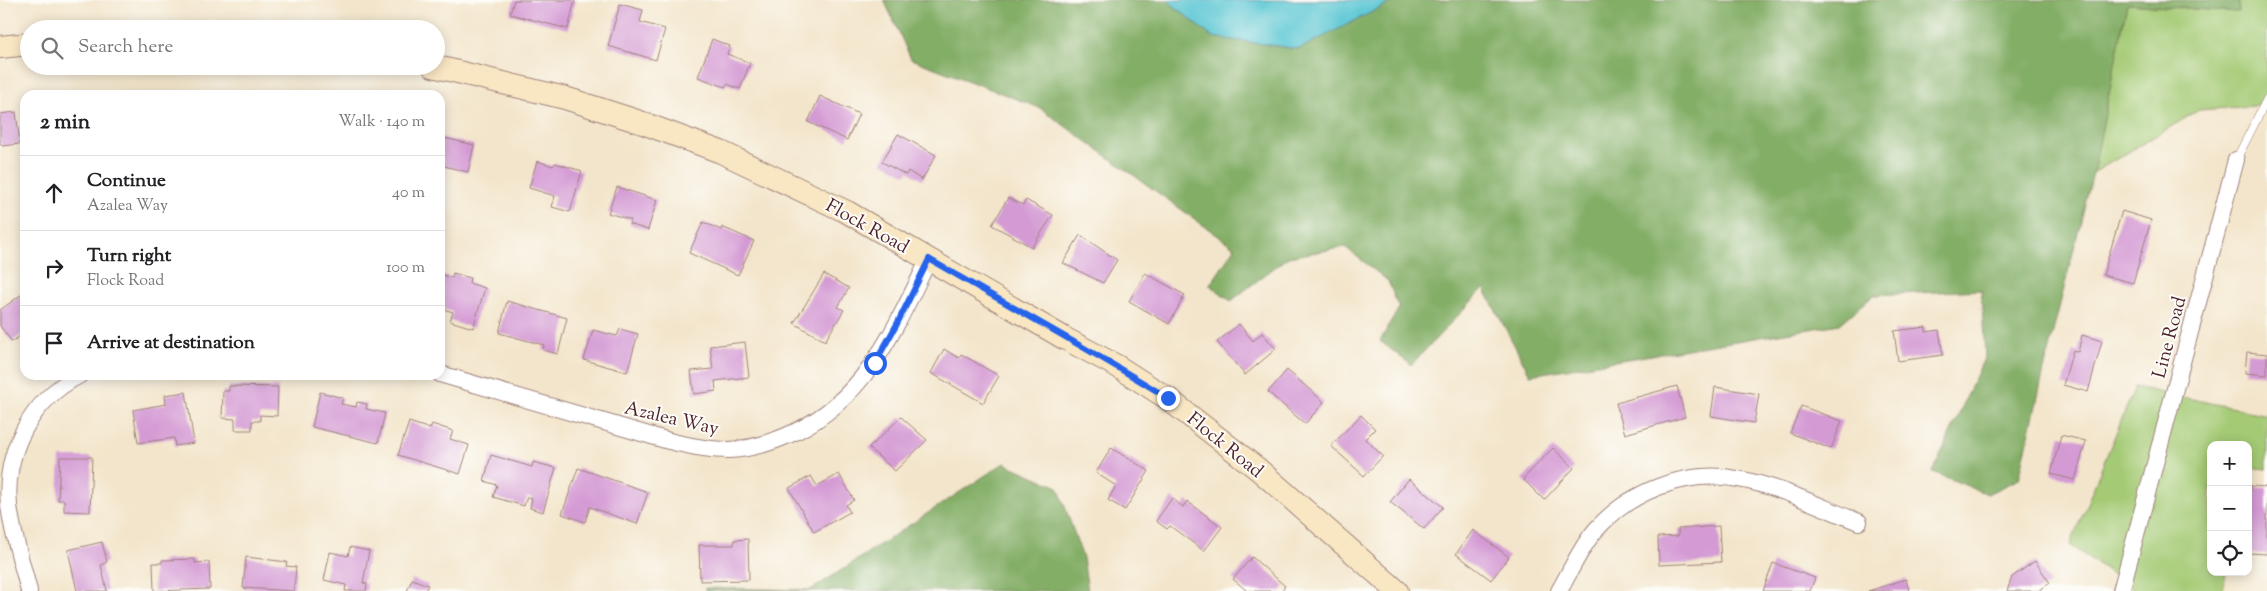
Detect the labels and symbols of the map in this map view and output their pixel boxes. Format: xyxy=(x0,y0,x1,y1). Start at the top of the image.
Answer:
street label: Flock Road xyxy=(820,193,914,261)
street label: Line Road xyxy=(2147,294,2194,381)
route start xyxy=(864,352,887,375)
route end xyxy=(1157,387,1180,410)
street label: Azalea Way xyxy=(622,395,722,444)
street label: Flock Road xyxy=(1180,407,1269,485)

